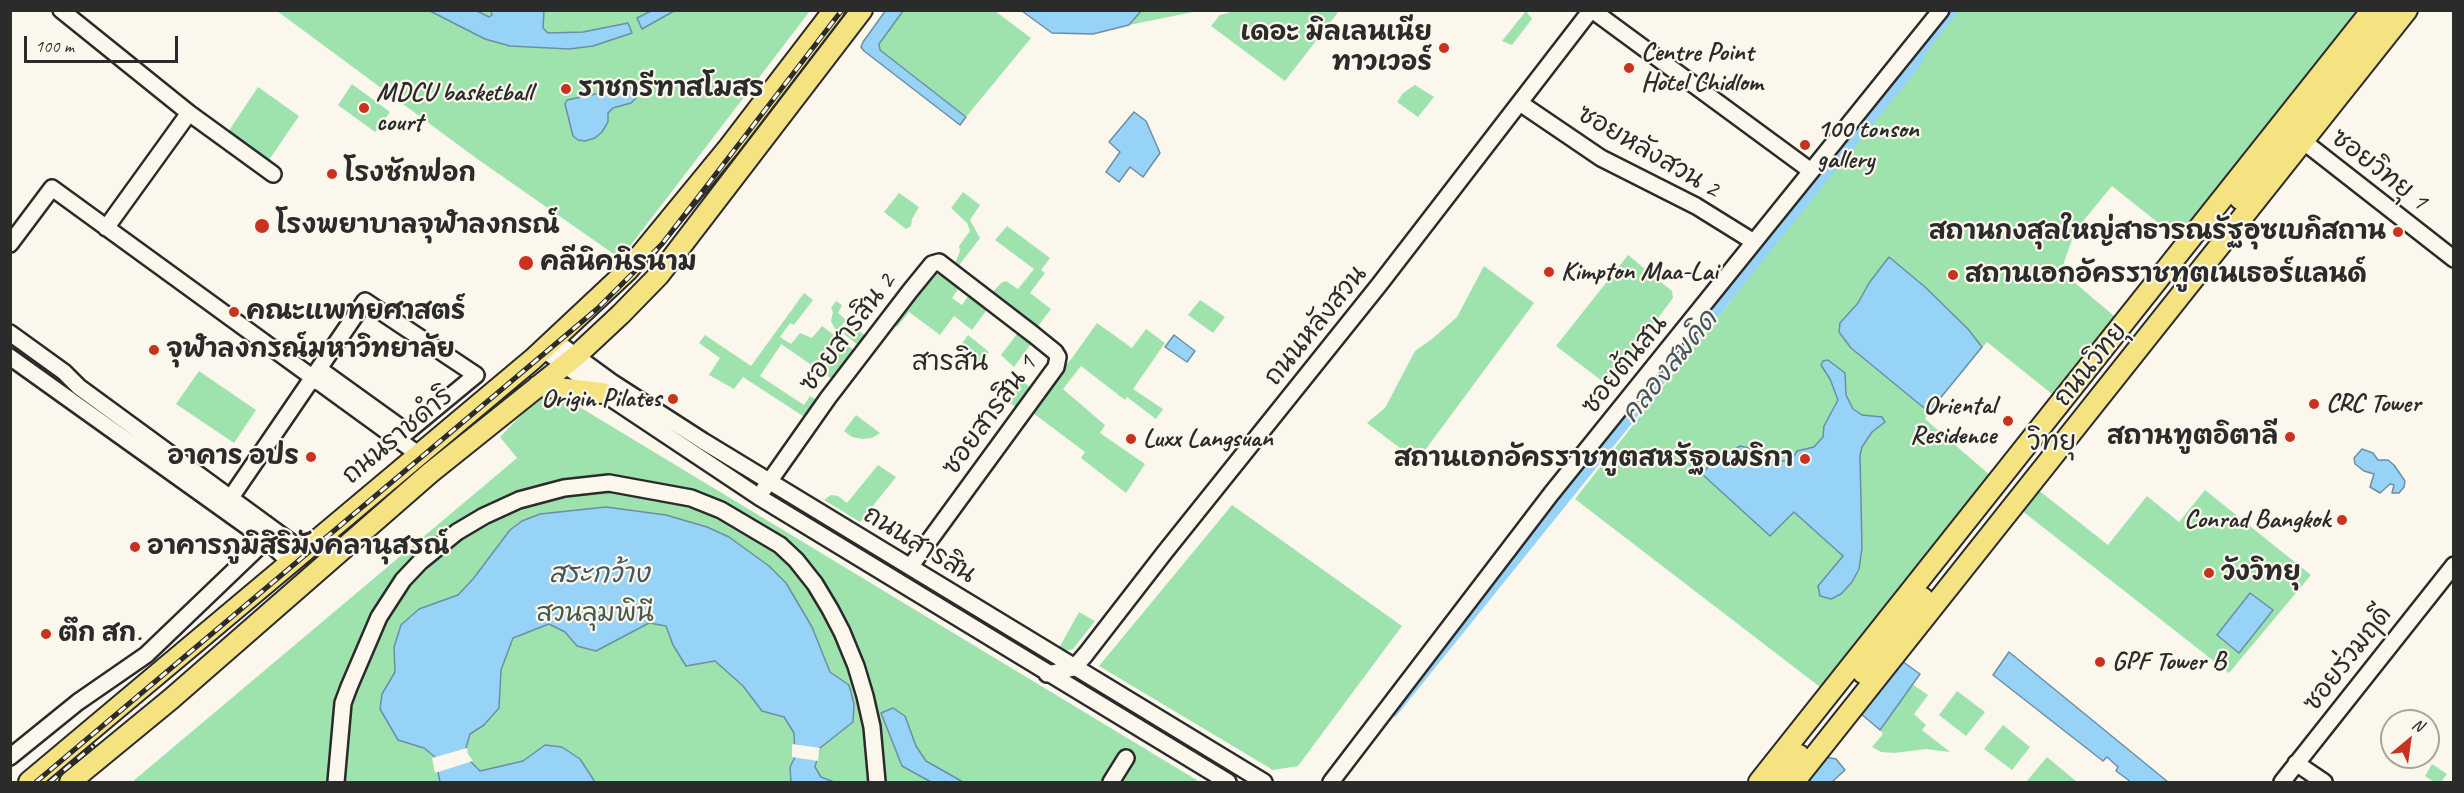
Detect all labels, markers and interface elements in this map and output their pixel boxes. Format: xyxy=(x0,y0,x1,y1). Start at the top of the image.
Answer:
place label: เดอะ มิลเลนเนีย ทาวเวอร์ xyxy=(1241,17,1432,78)
scale bar xyxy=(27,24,182,62)
text: 100 m xyxy=(35,35,74,57)
place label: Centre Point Hotel Chidlom xyxy=(1641,37,1763,98)
marker: เดอะ มิลเลนเนีย ทาวเวอร์ xyxy=(1437,41,1451,55)
marker: Centre Point Hotel Chidlom xyxy=(1622,61,1636,75)
place label: ราชกรีฑาสโมสร xyxy=(578,73,764,105)
place label: MDCU basketball court xyxy=(376,77,532,138)
marker: ราชกรีฑาสโมสร xyxy=(559,82,573,96)
street label: ซอยหลังสวน 2 xyxy=(1571,99,1725,205)
marker: MDCU basketball court xyxy=(357,101,371,115)
place label: 100 tonson gallery xyxy=(1817,114,1919,176)
street label: ซอยวิทยุ 1 xyxy=(2324,123,2434,217)
marker: 100 tonson gallery xyxy=(1798,138,1812,152)
place label: โรงซักฟอก xyxy=(344,158,476,190)
marker: โรงซักฟอก xyxy=(325,167,339,181)
place label: โรงพยาบาลจุฬาลงกรณ์ xyxy=(276,210,560,242)
place label: สถานกงสุลใหญ่สาธารณรัฐอุซเบกิสถาน xyxy=(1929,216,2386,248)
marker: โรงพยาบาลจุฬาลงกรณ์ xyxy=(253,217,271,235)
marker: สถานกงสุลใหญ่สาธารณรัฐอุซเบกิสถาน xyxy=(2391,225,2405,239)
place label: คลีนิคนิรนาม xyxy=(540,247,697,279)
marker: คลีนิคนิรนาม xyxy=(517,254,535,272)
place label: Kimpton Maa-Lai xyxy=(1561,256,1718,288)
place label: สถานเอกอัครราชทูตเนเธอร์แลนด์ xyxy=(1965,259,2367,291)
street label: ถนนหลังสวน xyxy=(1258,260,1374,392)
marker: Kimpton Maa-Lai xyxy=(1542,265,1556,279)
street label: ซอยสารสิน 2 xyxy=(793,268,903,398)
marker: สถานเอกอัครราชทูตเนเธอร์แลนด์ xyxy=(1946,268,1960,282)
place label: คณะแพทยศาสตร์ xyxy=(246,296,466,328)
water label: คลองสมคิด xyxy=(1615,304,1725,430)
marker: คณะแพทยศาสตร์ xyxy=(227,305,241,319)
street label: ซอยต้นสน xyxy=(1576,309,1674,421)
street label: ถนนวิทยุ xyxy=(2048,317,2134,413)
place label: จุฬาลงกรณ์มหาวิทยาลัย xyxy=(166,334,455,366)
marker: จุฬาลงกรณ์มหาวิทยาลัย xyxy=(147,343,161,357)
district label: สารสิน xyxy=(912,347,988,379)
street label: ซอยสารสิน 1 xyxy=(936,350,1044,482)
street label: ถนนราชดำริ xyxy=(336,381,460,491)
place label: Origin Pilates xyxy=(541,383,661,415)
place label: CRC Tower xyxy=(2326,388,2420,420)
place label: Oriental Residence xyxy=(1910,390,1996,452)
marker: Origin Pilates xyxy=(666,392,680,406)
marker: CRC Tower xyxy=(2307,397,2321,411)
marker: Oriental Residence xyxy=(2001,414,2015,428)
place label: สถานทูตอิตาลี xyxy=(2107,421,2278,453)
place label: Luxx Langsuan xyxy=(1143,423,1273,455)
district label: วิทยุ xyxy=(2027,427,2077,459)
marker: สถานทูตอิตาลี xyxy=(2283,430,2297,444)
marker: Luxx Langsuan xyxy=(1124,432,1138,446)
place label: อาคาร อปร xyxy=(167,441,299,473)
place label: สถานเอกอัครราชทูตสหรัฐอเมริกา xyxy=(1394,443,1793,475)
marker: อาคาร อปร xyxy=(304,450,318,464)
marker: สถานเอกอัครราชทูตสหรัฐอเมริกา xyxy=(1798,452,1812,466)
street label: ถนนสารสิน xyxy=(857,499,981,591)
place label: Conrad Bangkok xyxy=(2184,504,2330,536)
marker: Conrad Bangkok xyxy=(2335,513,2349,527)
place label: อาคารภูมิสิริมังคลานุสรณ์ xyxy=(147,531,449,563)
marker: อาคารภูมิสิริมังคลานุสรณ์ xyxy=(128,540,142,554)
place label: วังวิทยุ xyxy=(2221,557,2301,589)
water label: สระกว้าง xyxy=(549,559,649,591)
marker: วังวิทยุ xyxy=(2202,566,2216,580)
park label: สวนลุมพินี xyxy=(536,598,654,630)
street label: ซอยร่วมฤดี xyxy=(2297,600,2399,718)
place label: ตึก สก. xyxy=(58,618,141,650)
marker: ตึก สก. xyxy=(39,627,53,641)
place label: GPF Tower B xyxy=(2112,646,2226,678)
marker: GPF Tower B xyxy=(2093,655,2107,669)
north arrow xyxy=(2380,709,2440,769)
text: N xyxy=(2409,714,2427,736)

